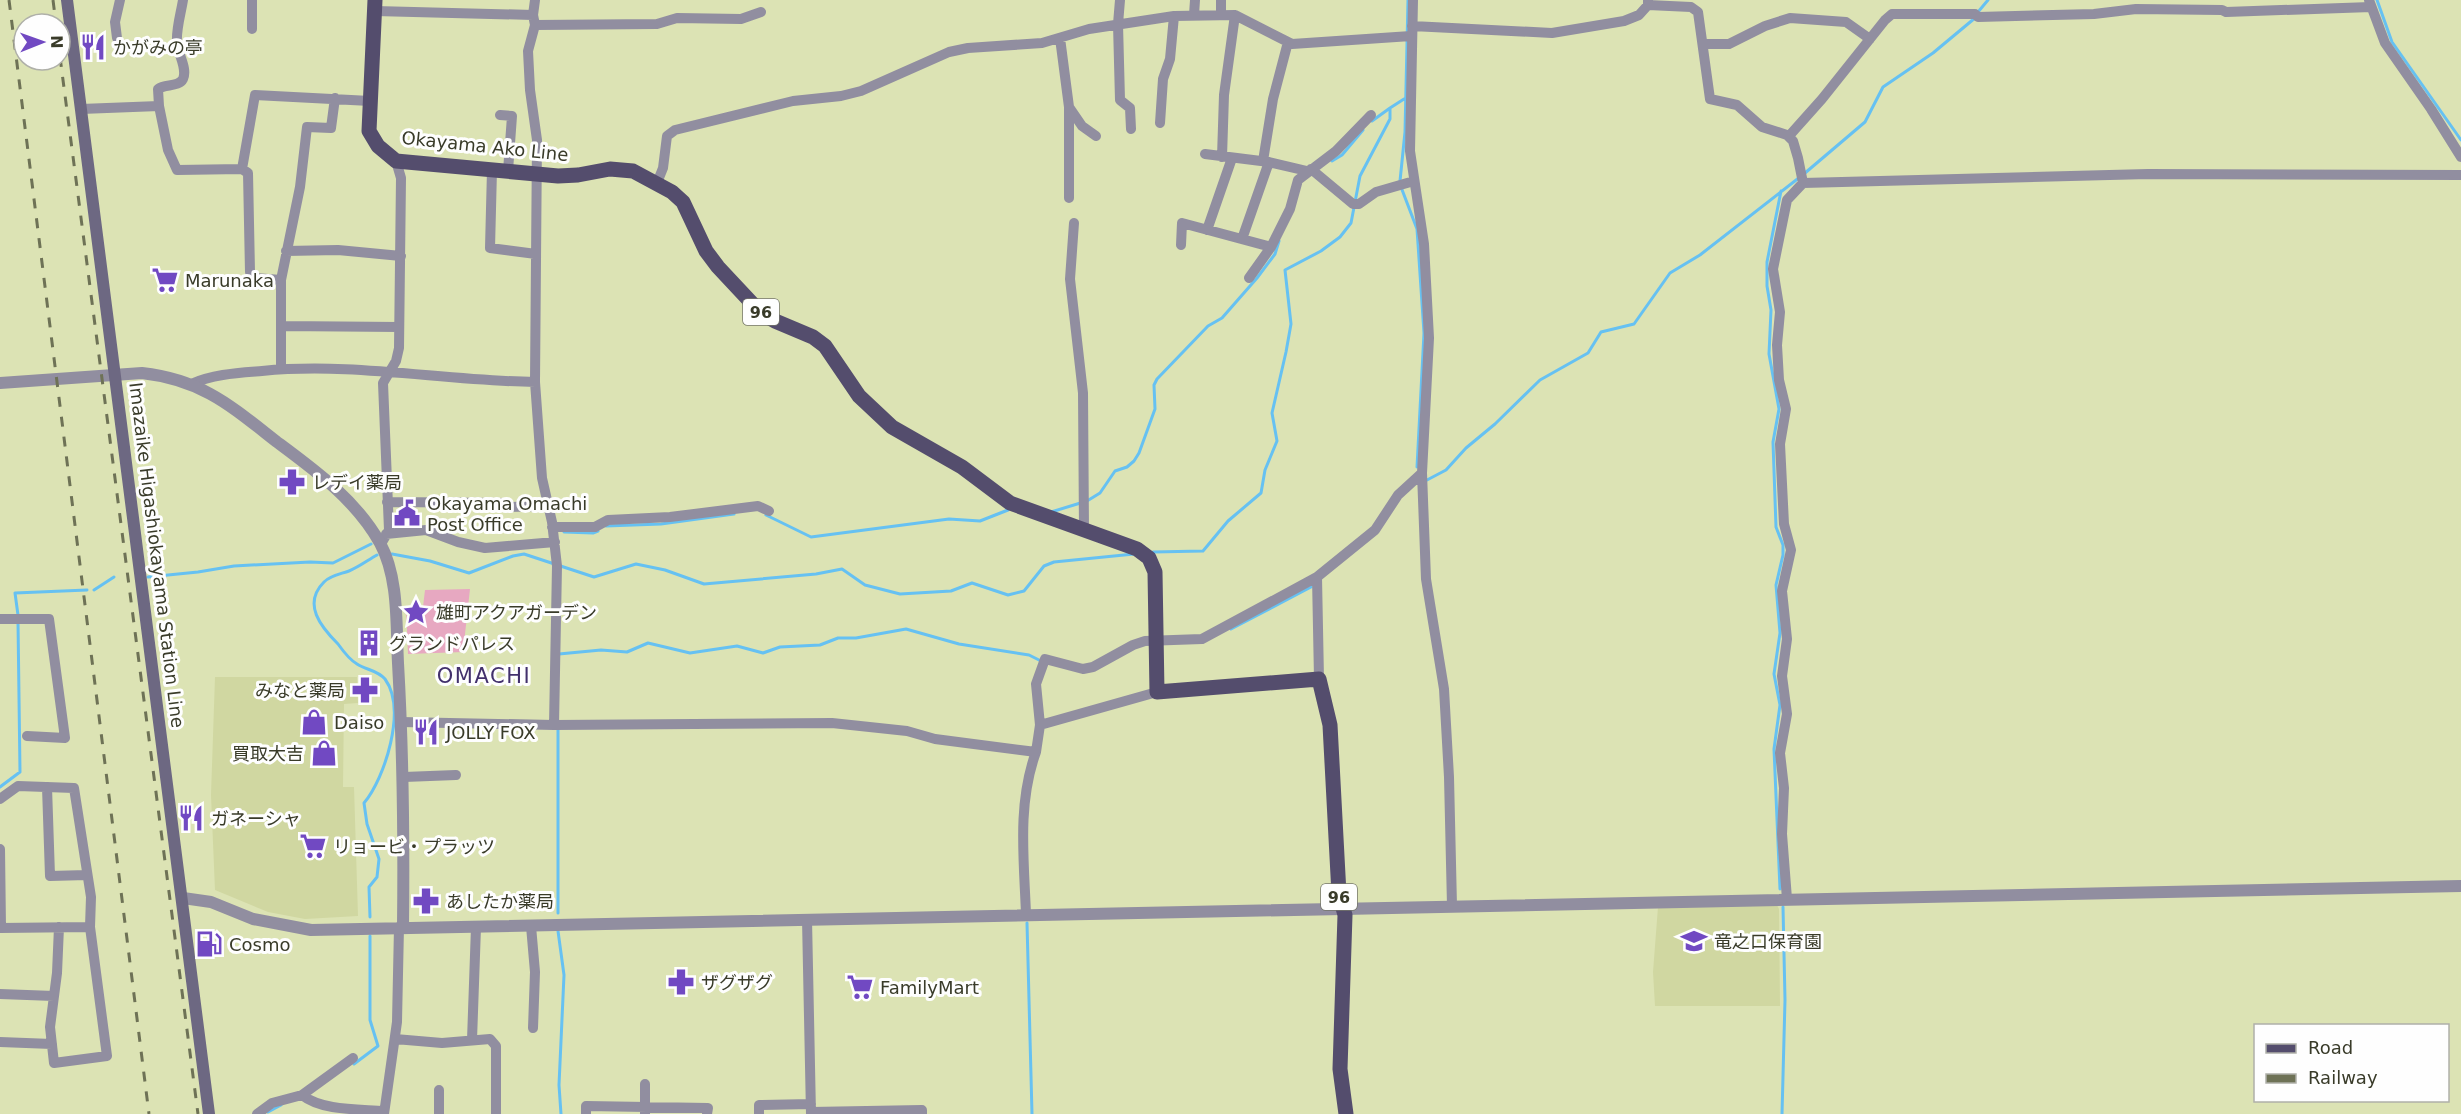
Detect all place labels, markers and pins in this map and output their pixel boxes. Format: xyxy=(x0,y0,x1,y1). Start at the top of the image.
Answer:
restaurant icon: かがみの亭 xyxy=(78,32,108,62)
place label: かがみの亭 xyxy=(113,37,203,58)
supermarket icon: Marunaka xyxy=(150,265,180,295)
place label: Marunaka xyxy=(185,270,274,291)
pharmacy icon: レデイ薬局 xyxy=(277,467,307,497)
place label: レデイ薬局 xyxy=(312,472,402,493)
place label: Okayama Omachi Post Office xyxy=(427,493,587,535)
public building icon: Okayama Omachi Post Office xyxy=(392,498,422,528)
place icon: 雄町アクアガーデン xyxy=(401,597,431,627)
place label: 雄町アクアガーデン xyxy=(436,602,597,623)
building icon: グランドパレス xyxy=(354,628,384,658)
place label: グランドパレス xyxy=(389,633,515,654)
pharmacy icon: みなと薬局 xyxy=(350,675,380,705)
place label: みなと薬局 xyxy=(255,680,345,701)
shop icon: Daiso xyxy=(299,707,329,737)
place label: Daiso xyxy=(334,712,384,733)
restaurant icon: JOLLY FOX xyxy=(411,717,441,747)
place label: JOLLY FOX xyxy=(445,722,536,743)
shop icon: 買取大吉 xyxy=(309,738,339,768)
place label: 買取大吉 xyxy=(232,743,304,764)
restaurant icon: ガネーシャ xyxy=(176,803,206,833)
place label: ガネーシャ xyxy=(211,808,301,829)
supermarket icon: リョービ・プラッツ xyxy=(298,831,328,861)
place label: リョービ・プラッツ xyxy=(333,836,495,857)
pharmacy icon: あしたか薬局 xyxy=(411,886,441,916)
place label: あしたか薬局 xyxy=(446,891,554,912)
school or university icon: 竜之口保育園 xyxy=(1679,926,1709,956)
fuel station icon: Cosmo xyxy=(194,929,224,959)
place label: 竜之口保育園 xyxy=(1714,931,1822,952)
place label: Cosmo xyxy=(229,934,291,955)
pharmacy icon: ザグザグ xyxy=(666,967,696,997)
place label: ザグザグ xyxy=(701,972,773,993)
supermarket icon: FamilyMart xyxy=(845,972,875,1002)
place label: FamilyMart xyxy=(880,977,979,998)

